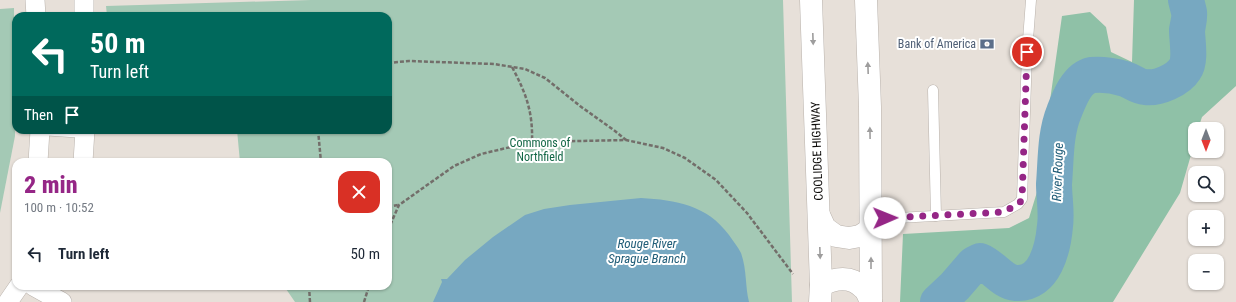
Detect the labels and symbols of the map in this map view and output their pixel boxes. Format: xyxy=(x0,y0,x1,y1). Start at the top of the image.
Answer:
one-way arrow xyxy=(809,33,816,45)
pin xyxy=(1010,35,1044,69)
bank icon: Bank of America xyxy=(979,36,995,52)
place label: Bank of America xyxy=(898,37,976,51)
one-way arrow xyxy=(865,62,872,74)
street label: COOLIDGE HIGHWAY xyxy=(808,101,826,201)
north arrow xyxy=(1188,122,1224,158)
one-way arrow xyxy=(867,126,873,139)
park label: Commons of Northfield xyxy=(510,136,571,164)
water label: River Rouge xyxy=(1049,142,1066,202)
position arrow xyxy=(864,197,906,239)
water label: Rouge River Sprague Branch xyxy=(608,236,686,266)
one-way arrow xyxy=(817,247,824,259)
one-way arrow xyxy=(868,256,874,269)

